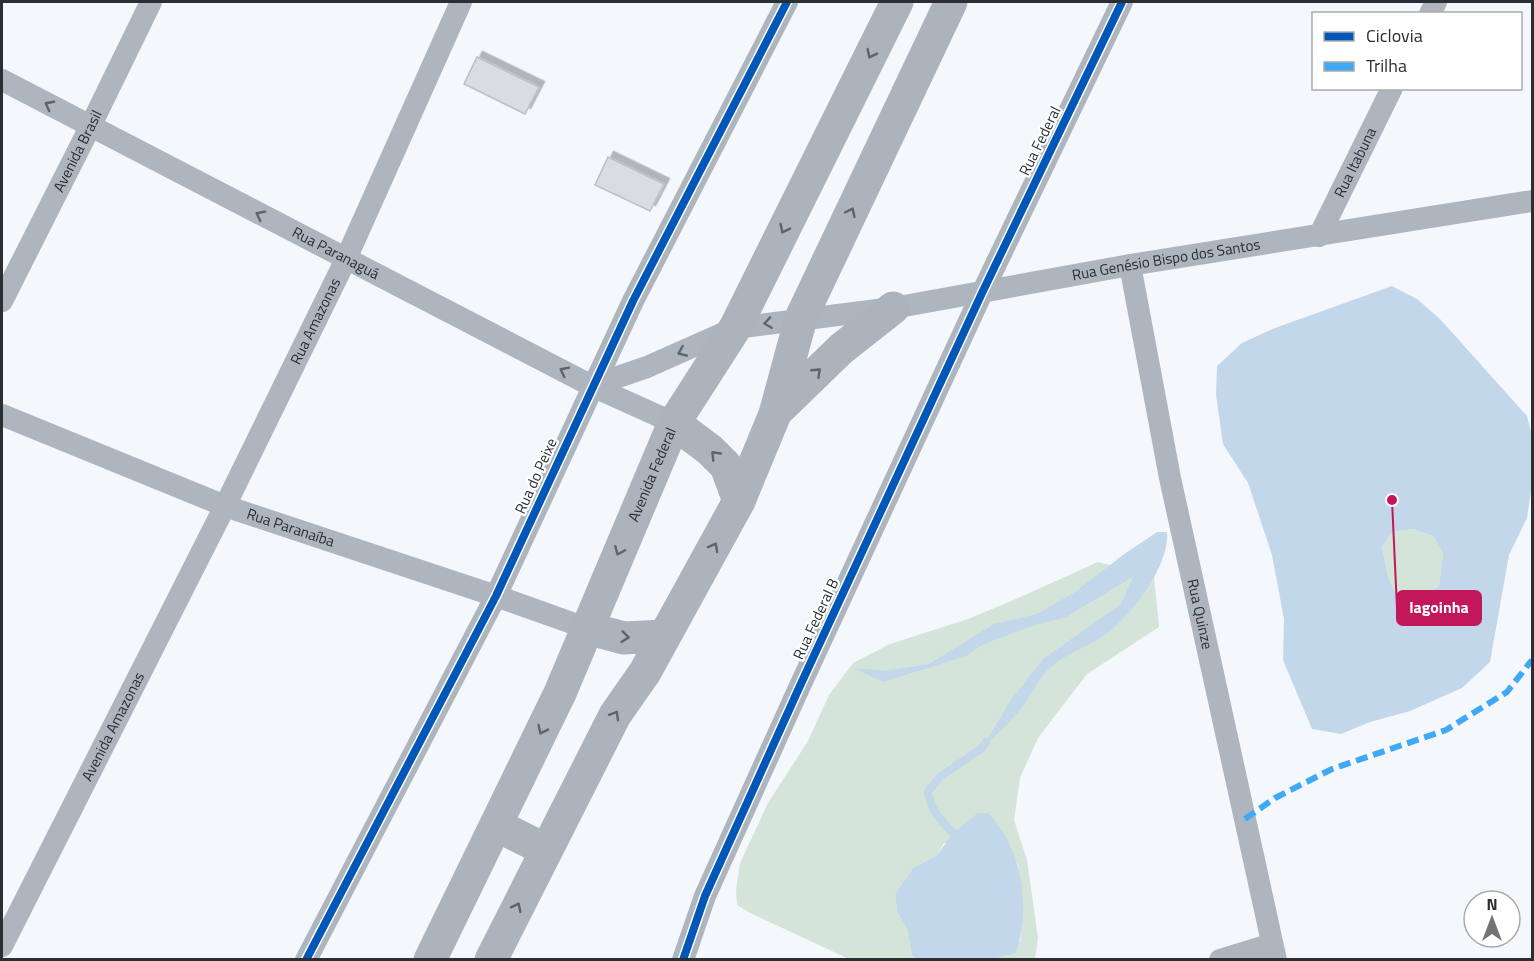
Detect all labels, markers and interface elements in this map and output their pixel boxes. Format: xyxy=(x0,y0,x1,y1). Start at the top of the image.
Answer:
legend xyxy=(1312,12,1522,90)
text: Ciclovia xyxy=(1366,22,1423,49)
one-way arrow xyxy=(866,48,878,59)
text: Trilha xyxy=(1366,52,1407,79)
one-way arrow xyxy=(45,101,56,112)
street label: Rua Federal xyxy=(1013,102,1066,179)
street label: Avenida Brasil xyxy=(47,106,108,196)
street label: Rua Itabuna xyxy=(1328,123,1382,201)
one-way arrow xyxy=(843,208,855,219)
one-way arrow xyxy=(255,211,266,222)
street label: Rua Paranaguá xyxy=(288,220,384,285)
one-way arrow xyxy=(780,222,792,233)
street label: Rua Genésio Bispo dos Santos xyxy=(1070,232,1262,286)
street label: Rua Amazonas xyxy=(284,274,346,368)
one-way arrow xyxy=(763,317,772,329)
one-way arrow xyxy=(677,344,688,356)
one-way arrow xyxy=(559,367,570,379)
one-way arrow xyxy=(810,369,821,380)
street label: Avenida Federal xyxy=(622,424,682,525)
street label: Rua do Peixe xyxy=(509,434,563,517)
one-way arrow xyxy=(711,452,722,462)
street label: Rua Paranaíba xyxy=(244,502,338,553)
one-way arrow xyxy=(707,543,718,553)
one-way arrow xyxy=(614,545,626,556)
street label: Rua Federal B xyxy=(787,574,844,663)
street label: Rua Quinze xyxy=(1181,576,1219,651)
callout: lagoinha xyxy=(1397,591,1481,625)
text: lagoinha xyxy=(1409,595,1469,619)
one-way arrow xyxy=(620,630,629,643)
street label: Avenida Amazonas xyxy=(75,668,150,785)
one-way arrow xyxy=(608,711,620,721)
one-way arrow xyxy=(538,724,550,735)
north arrow xyxy=(1462,889,1522,949)
text: N xyxy=(1486,892,1498,916)
one-way arrow xyxy=(510,903,521,914)

